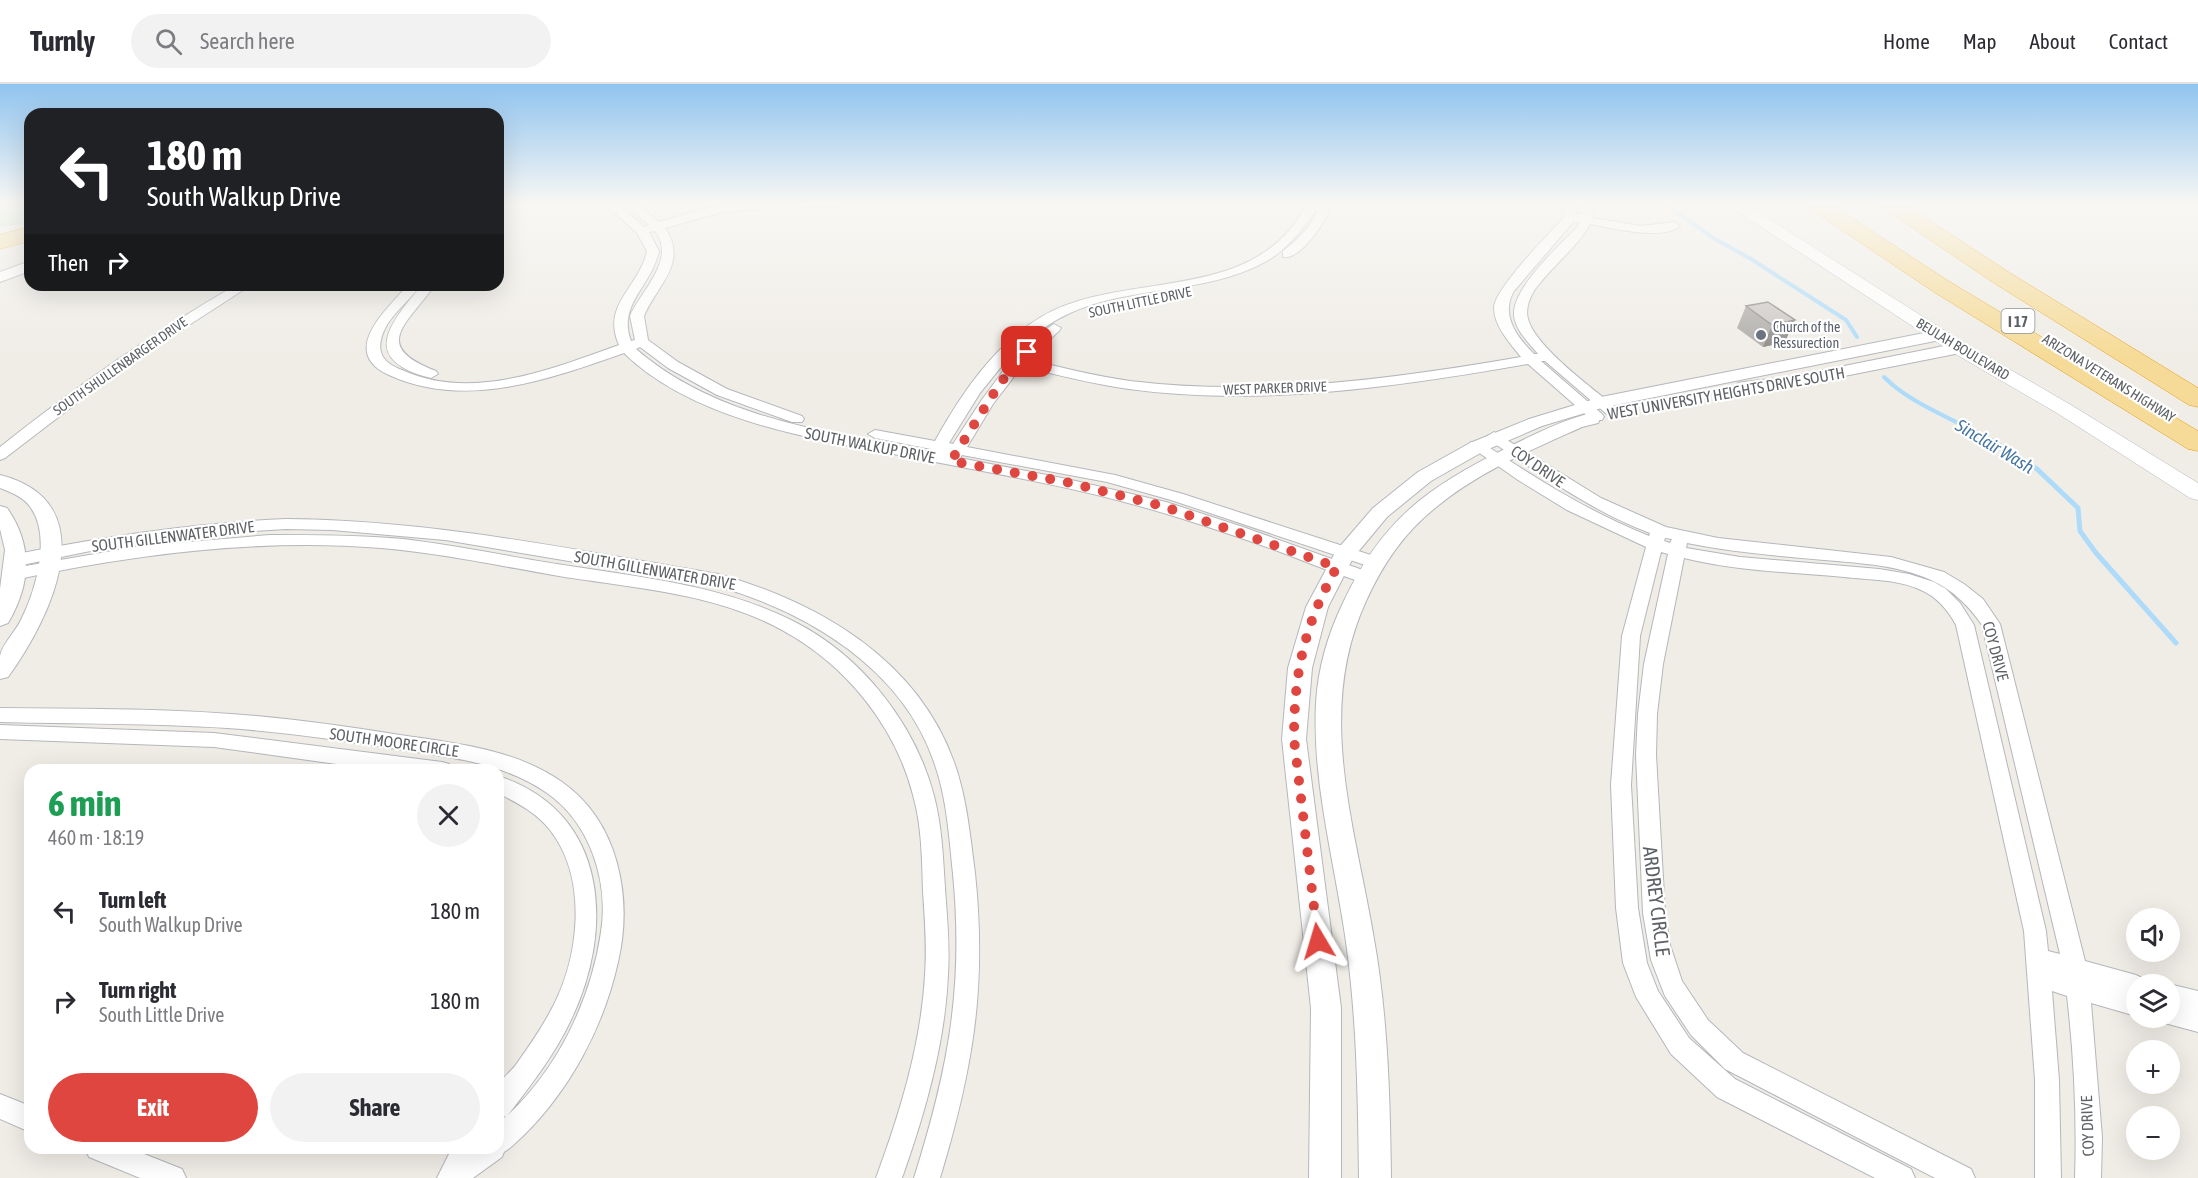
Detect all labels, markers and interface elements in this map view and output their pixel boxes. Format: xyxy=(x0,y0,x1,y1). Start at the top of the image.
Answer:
search box xyxy=(131,14,551,68)
text: Turnly xyxy=(30,25,95,57)
icon: search xyxy=(152,25,185,58)
text: Search here xyxy=(200,28,295,54)
text: Home xyxy=(1883,29,1930,53)
text: Map xyxy=(1963,29,1997,53)
text: About xyxy=(2030,29,2076,53)
text: Contact xyxy=(2109,29,2168,53)
text: 180 m xyxy=(147,131,242,179)
icon: left xyxy=(48,132,126,210)
text: South Walkup Drive xyxy=(147,181,341,212)
icon: right xyxy=(101,246,134,279)
text: Then xyxy=(48,250,89,276)
street label: SOUTH LITTLE DRIVE xyxy=(1087,283,1193,321)
road number: I 17 xyxy=(2002,309,2034,333)
street label: SOUTH SHULLENBARGER DRIVE xyxy=(50,314,190,418)
street label: BEULAH BOULEVARD xyxy=(1913,315,2013,383)
place label: Church of the Ressurection xyxy=(1773,319,1840,351)
pin xyxy=(1001,326,1052,377)
marker: Church of the Ressurection xyxy=(1754,328,1768,342)
street label: ARIZONA VETERANS HIGHWAY xyxy=(2040,331,2179,426)
icon: arrive xyxy=(1010,335,1043,368)
street label: WEST UNIVERSITY HEIGHTS DRIVE SOUTH xyxy=(1606,363,1846,423)
street label: WEST PARKER DRIVE xyxy=(1223,378,1327,398)
water label: Sinclair Wash xyxy=(1951,414,2038,478)
street label: SOUTH WALKUP DRIVE xyxy=(803,424,937,466)
street label: COY DRIVE xyxy=(1508,442,1568,491)
street label: SOUTH GILLENWATER DRIVE xyxy=(91,517,255,555)
street label: SOUTH GILLENWATER DRIVE xyxy=(573,547,737,593)
street label: COY DRIVE xyxy=(1979,619,2013,683)
street label: SOUTH MOORE CIRCLE xyxy=(328,724,460,760)
text: 6 min xyxy=(48,782,122,824)
button: close xyxy=(417,784,480,847)
text: 460 m · 18:19 xyxy=(48,826,144,849)
street label: ARDREY CIRCLE xyxy=(1639,845,1675,958)
text: Turn left xyxy=(99,887,166,913)
icon: left xyxy=(48,895,81,928)
text: 180 m xyxy=(430,898,480,924)
map controls xyxy=(2126,908,2180,1160)
button: sound xyxy=(2126,908,2180,962)
position arrow xyxy=(1286,909,1350,973)
text: South Walkup Drive xyxy=(99,913,243,936)
button: layers xyxy=(2126,974,2180,1028)
text: Turn right xyxy=(99,977,176,1003)
icon: right xyxy=(48,985,81,1018)
text: 180 m xyxy=(430,988,480,1014)
text: South Little Drive xyxy=(99,1003,224,1026)
button: + xyxy=(2126,1040,2180,1094)
button: Exit xyxy=(48,1073,258,1142)
button: Share xyxy=(270,1073,480,1142)
street label: COY DRIVE xyxy=(2077,1095,2097,1157)
button: − xyxy=(2126,1106,2180,1160)

